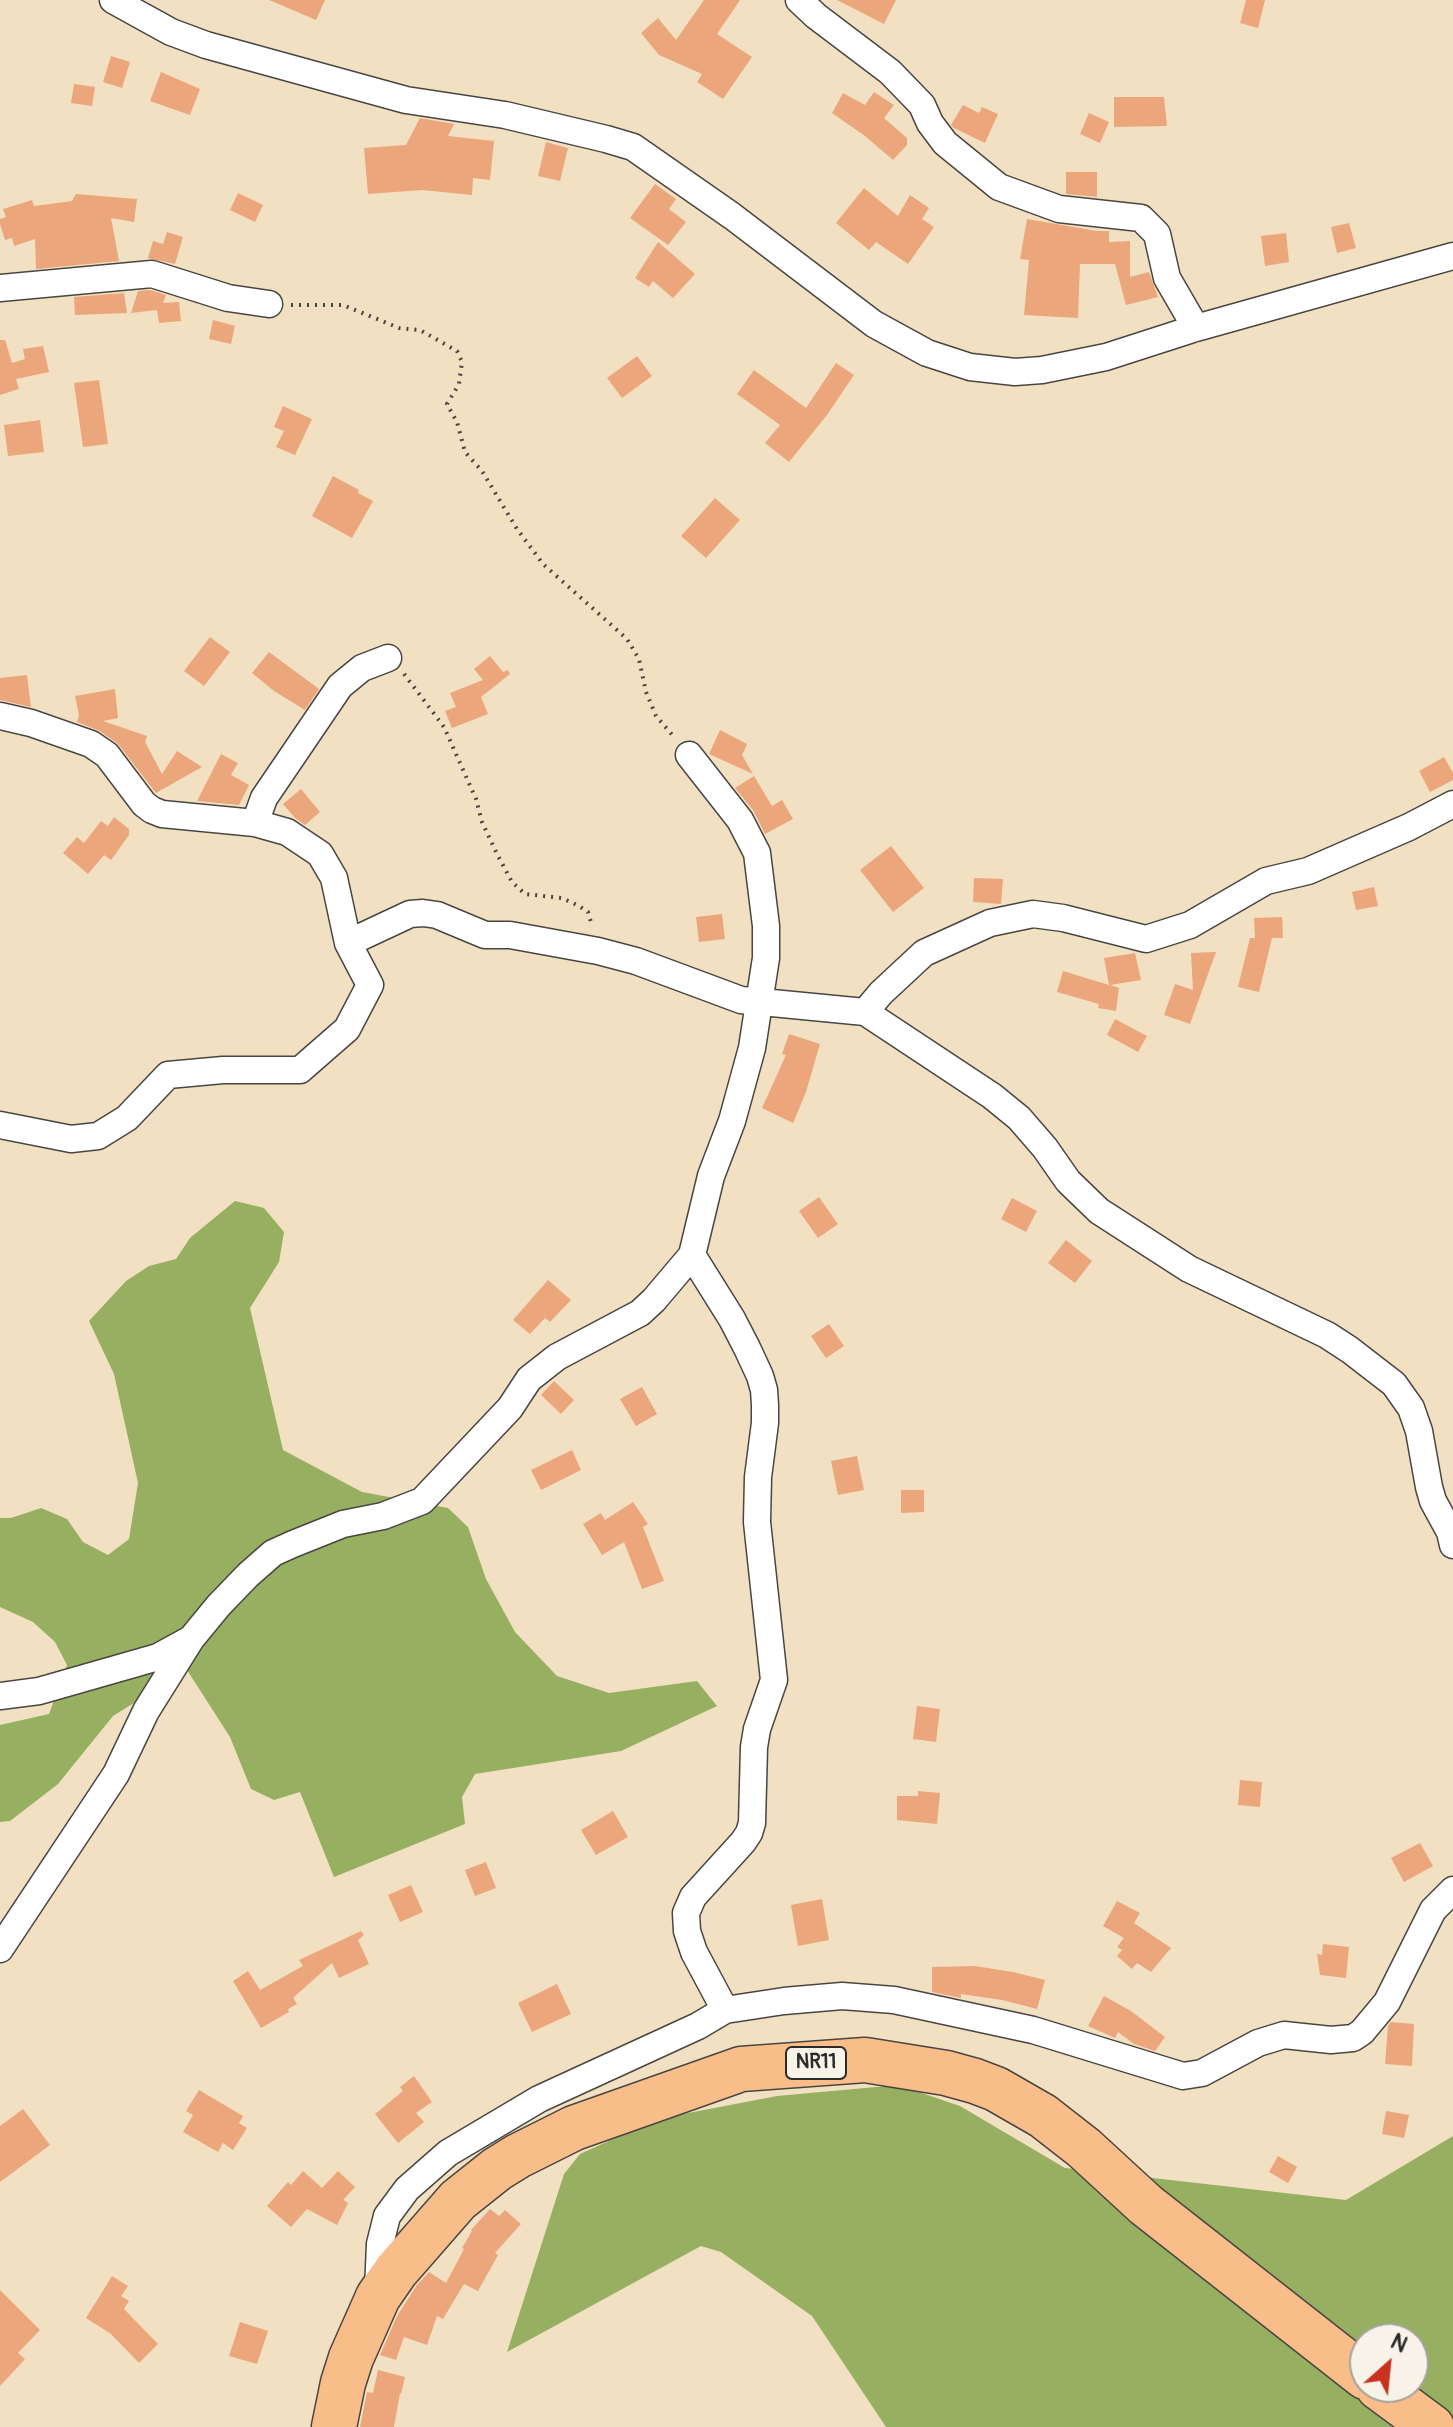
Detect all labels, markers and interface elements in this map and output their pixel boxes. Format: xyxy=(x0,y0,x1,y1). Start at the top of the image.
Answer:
road number: NR11 xyxy=(786,2047,846,2079)
north arrow xyxy=(1349,2323,1429,2403)
text: N xyxy=(1386,2328,1412,2359)

